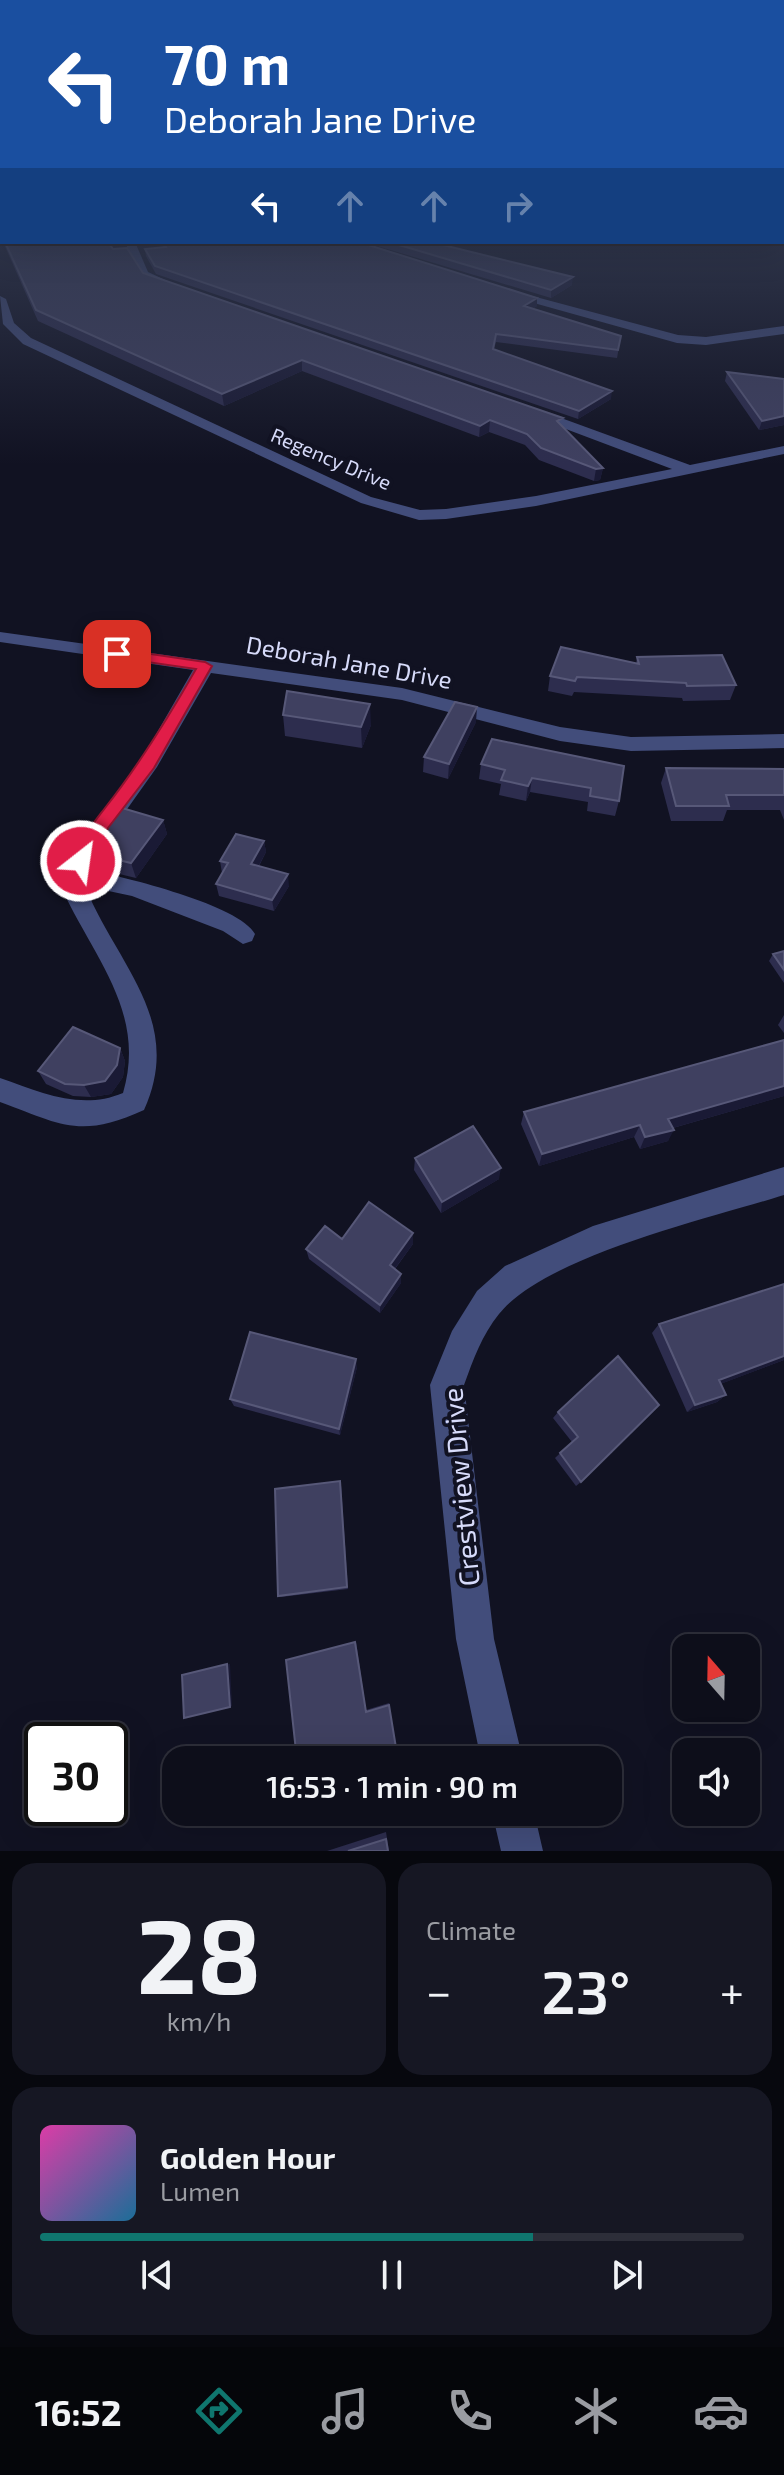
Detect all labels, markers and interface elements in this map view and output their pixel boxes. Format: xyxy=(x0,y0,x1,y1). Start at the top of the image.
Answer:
text: 70 m xyxy=(164,29,290,96)
icon: left xyxy=(32,32,136,136)
text: Deborah Jane Drive xyxy=(164,97,476,140)
icon: left xyxy=(244,184,288,228)
icon: ahead xyxy=(328,184,372,228)
icon: ahead xyxy=(412,184,456,228)
icon: right xyxy=(496,184,540,228)
street label: Regency Drive xyxy=(268,422,395,494)
pin xyxy=(83,620,151,688)
street label: Deborah Jane Drive xyxy=(244,629,454,694)
icon: arrive xyxy=(95,632,139,676)
position arrow xyxy=(39,819,123,903)
street label: Crestview Drive xyxy=(434,1387,486,1588)
north arrow xyxy=(672,1634,760,1722)
map controls xyxy=(672,1634,760,1826)
speed limit sign: 30 xyxy=(24,1722,128,1826)
button: sound xyxy=(672,1738,760,1826)
text: 16:53 · 1 min · 90 m xyxy=(266,1768,518,1804)
text: 28 xyxy=(136,1890,262,2015)
text: Climate xyxy=(426,1914,516,1945)
text: 23° xyxy=(541,1954,630,2026)
text: − xyxy=(426,1964,452,2017)
text: + xyxy=(720,1964,744,2017)
text: km/h xyxy=(167,2005,231,2036)
text: Golden Hour xyxy=(160,2139,335,2175)
text: Lumen xyxy=(160,2175,240,2206)
icon: previous xyxy=(135,2253,179,2297)
icon: pause xyxy=(370,2253,414,2297)
icon: next xyxy=(605,2253,649,2297)
icon: directions xyxy=(191,2383,247,2439)
icon: music xyxy=(317,2383,373,2439)
icon: phone xyxy=(442,2383,498,2439)
icon: climate xyxy=(568,2383,624,2439)
icon: car xyxy=(693,2383,749,2439)
text: 16:52 xyxy=(35,2390,122,2433)

